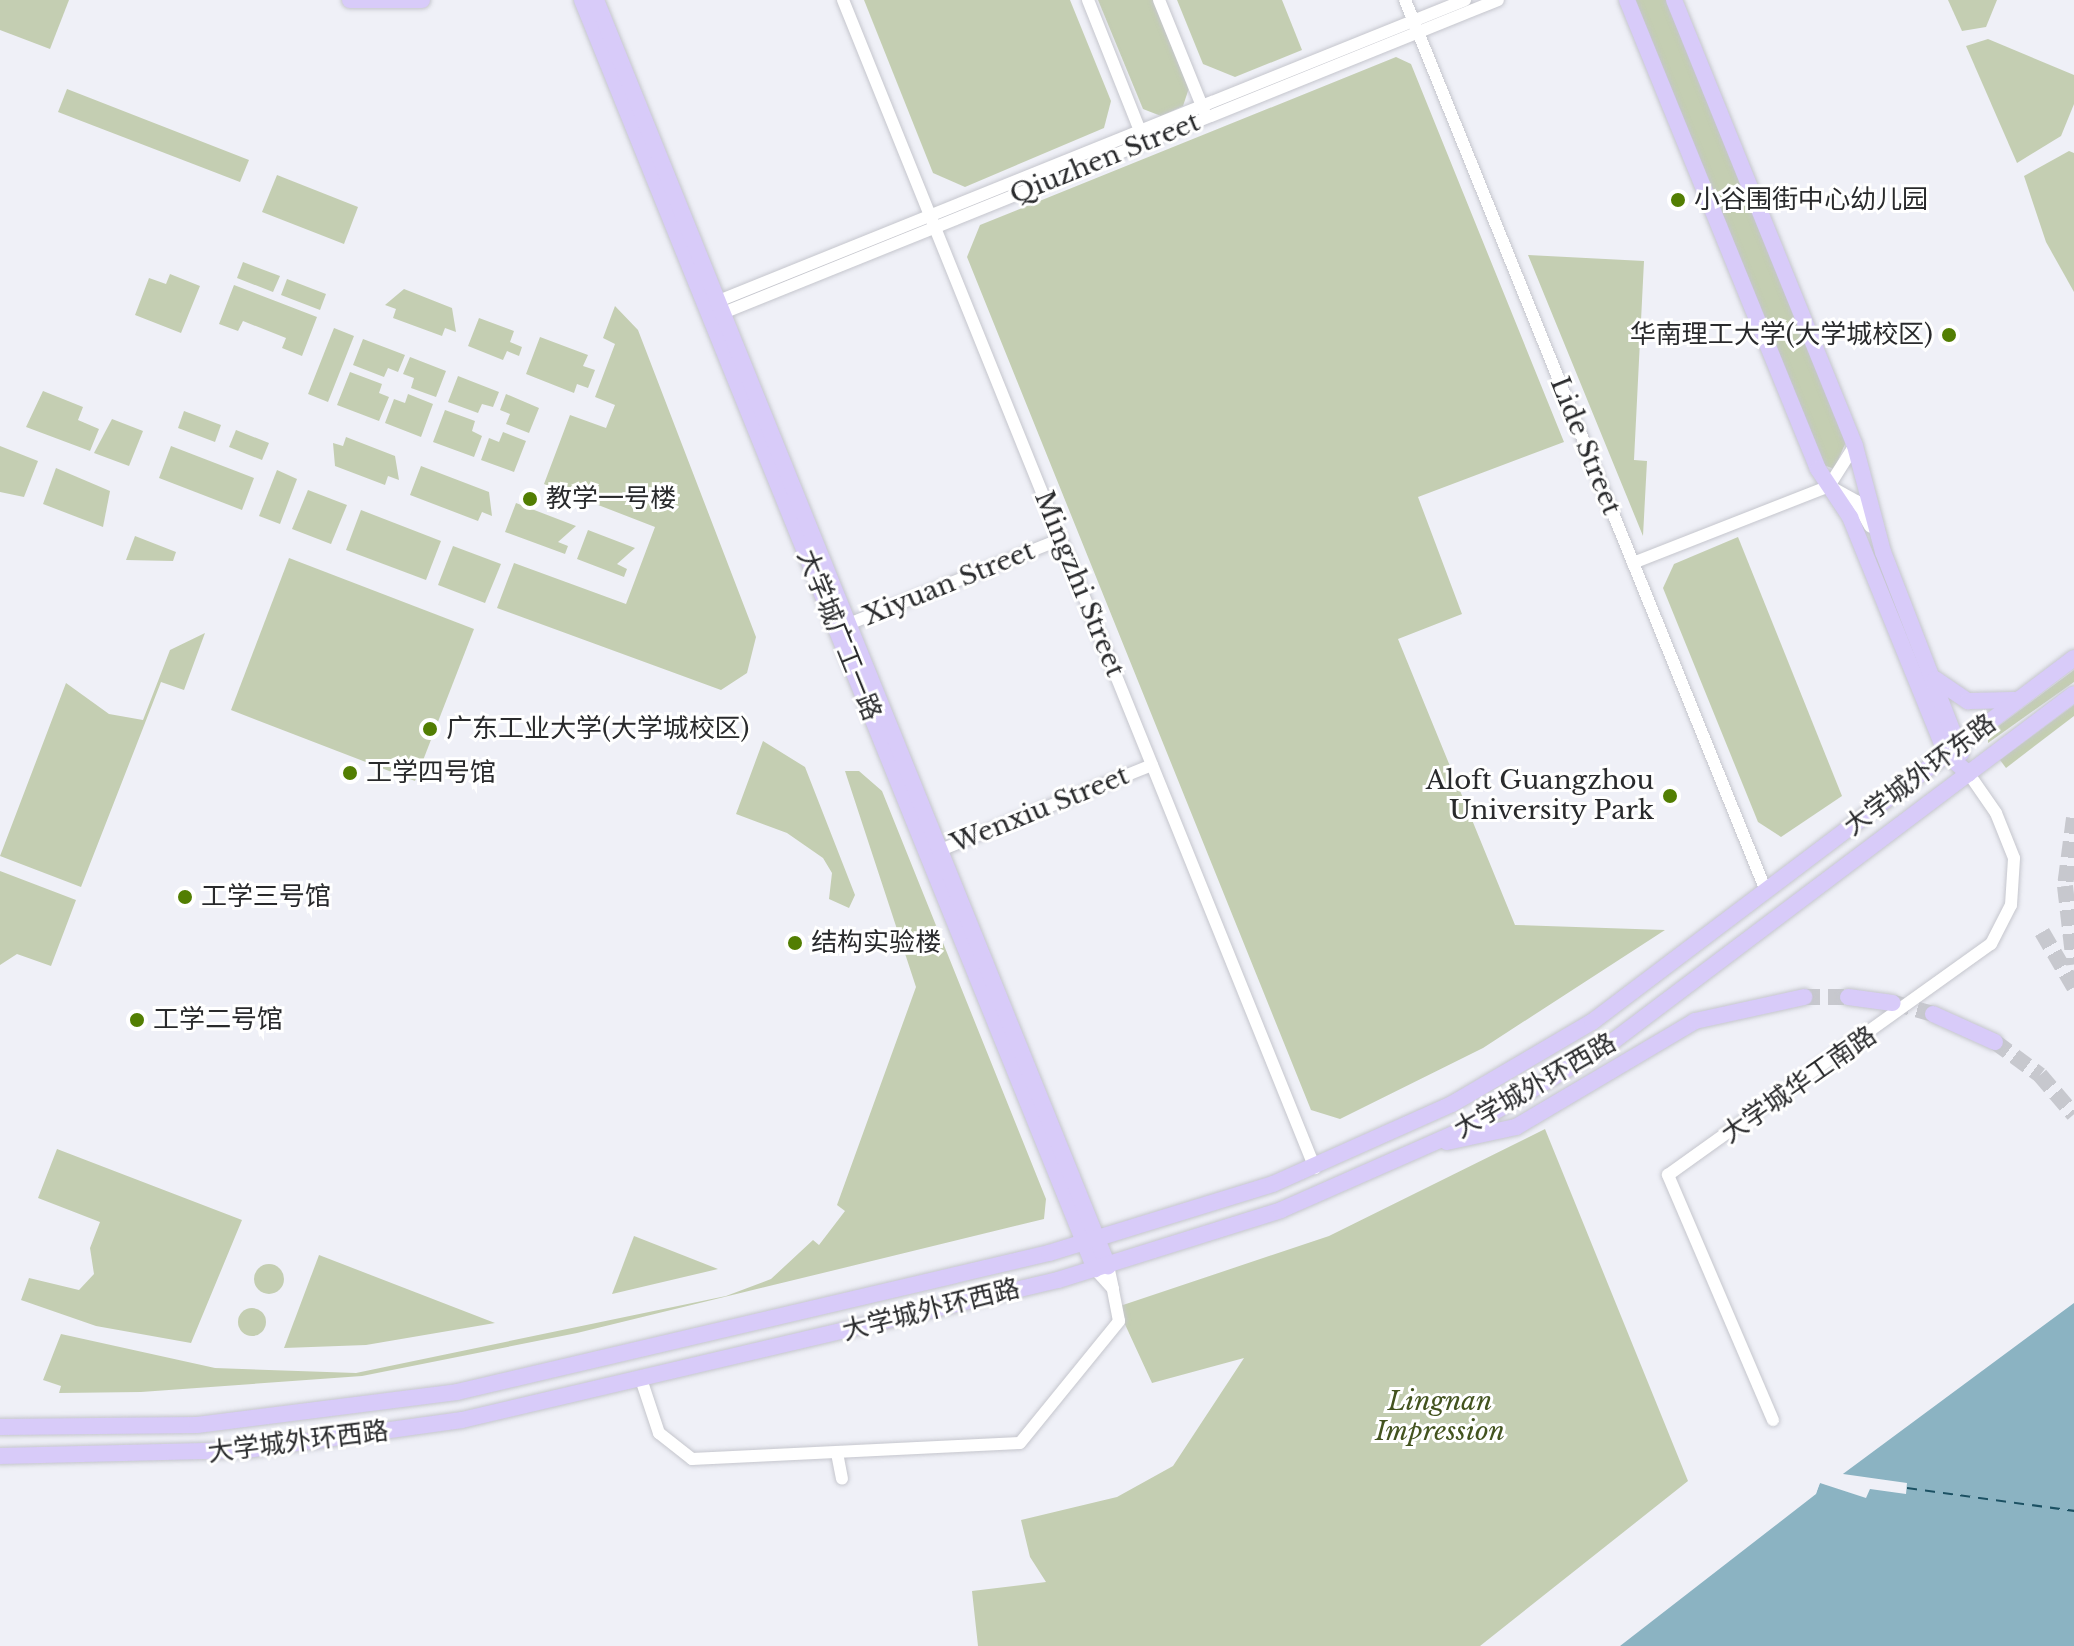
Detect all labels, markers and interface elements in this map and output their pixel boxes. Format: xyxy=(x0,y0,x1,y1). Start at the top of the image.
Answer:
street label: Qiuzhen Street xyxy=(1006,107,1204,211)
place label: 小谷围街中心幼儿园 xyxy=(1694,184,1928,216)
marker: 小谷围街中心幼儿园 xyxy=(1669,191,1687,209)
place label: 华南理工大学(大学城校区) xyxy=(1630,319,1933,351)
marker: 华南理工大学(大学城校区) xyxy=(1940,326,1958,344)
street label: Lide Street xyxy=(1543,373,1627,519)
place label: 教学一号楼 xyxy=(546,483,676,515)
street label: Mingzhi Street xyxy=(1028,487,1130,681)
marker: 教学一号楼 xyxy=(521,490,539,508)
street label: Xiyuan Street xyxy=(859,535,1039,633)
street label: 大学城广工一路 xyxy=(790,545,888,725)
street label: 大学城外环东路 xyxy=(1838,708,2002,842)
place label: 广东工业大学(大学城校区) xyxy=(446,713,749,745)
marker: 广东工业大学(大学城校区) xyxy=(421,720,439,738)
place label: 工学四号馆 xyxy=(366,757,496,789)
street label: Wenxiu Street xyxy=(946,760,1134,860)
marker: 工学四号馆 xyxy=(341,764,359,782)
place label: Aloft Guangzhou University Park xyxy=(1426,765,1654,826)
marker: Aloft Guangzhou University Park xyxy=(1661,787,1679,805)
place label: 工学三号馆 xyxy=(201,881,331,913)
marker: 工学三号馆 xyxy=(176,888,194,906)
place label: 结构实验楼 xyxy=(811,927,941,959)
marker: 结构实验楼 xyxy=(786,934,804,952)
place label: 工学二号馆 xyxy=(153,1004,283,1036)
marker: 工学二号馆 xyxy=(128,1011,146,1029)
street label: 大学城华工南路 xyxy=(1716,1020,1882,1150)
street label: 大学城外环西路 xyxy=(1448,1027,1622,1145)
street label: 大学城外环西路 xyxy=(839,1273,1023,1347)
park label: Lingnan Impression xyxy=(1375,1386,1505,1448)
street label: 大学城外环西路 xyxy=(206,1415,390,1469)

